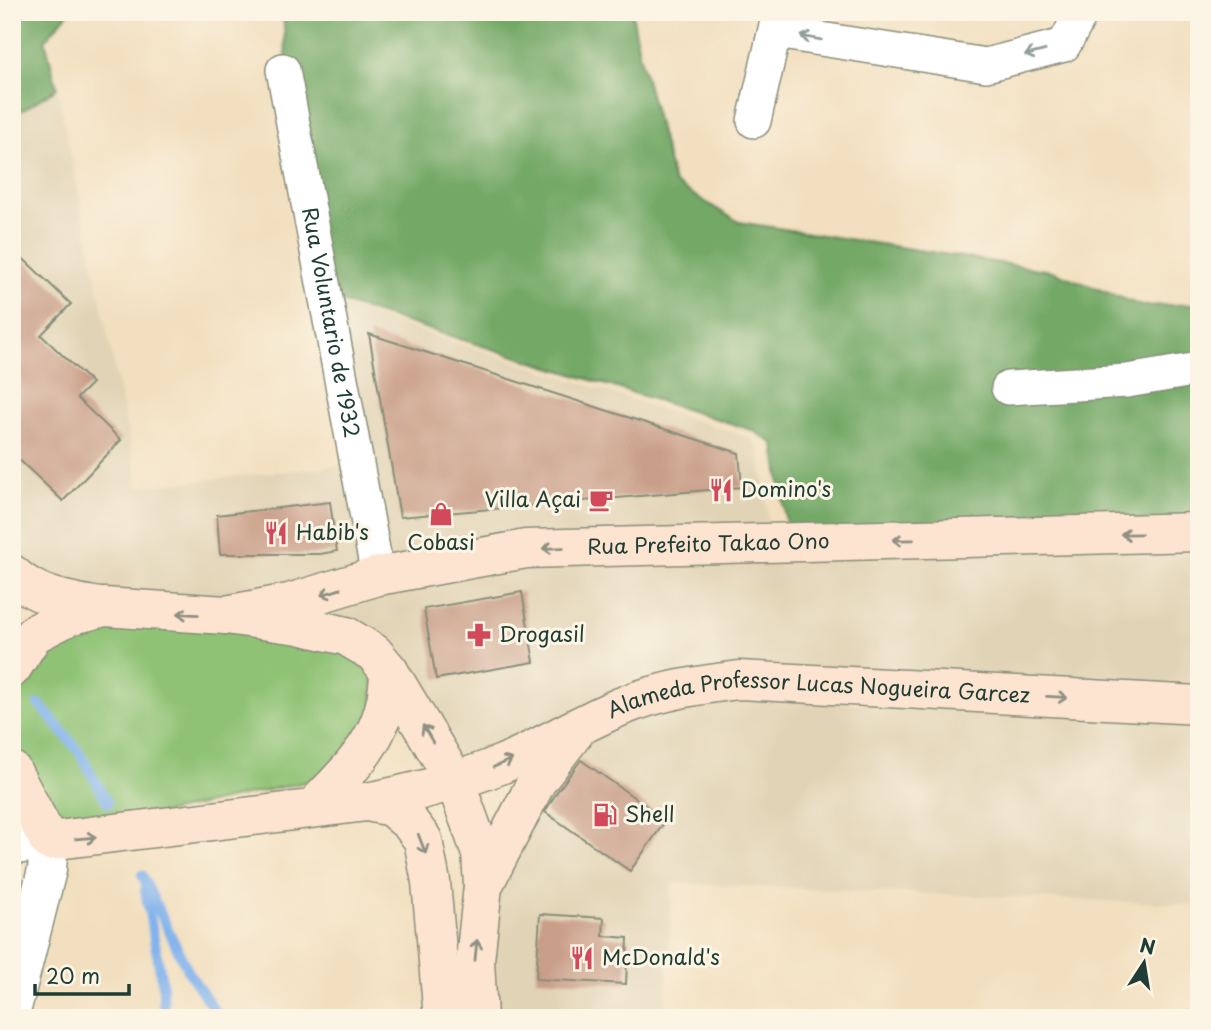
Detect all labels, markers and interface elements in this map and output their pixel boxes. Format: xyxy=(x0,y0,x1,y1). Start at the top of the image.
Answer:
one-way arrow xyxy=(800,31,823,44)
one-way arrow xyxy=(1024,47,1047,60)
street label: Rua Voluntario de 1932 xyxy=(295,204,370,440)
place label: Domino's xyxy=(741,472,831,504)
restaurant icon: Domino's xyxy=(707,476,735,504)
place label: Villa Açai xyxy=(484,482,581,514)
cafe icon: Villa Açai xyxy=(587,486,615,514)
shop icon: Cobasi xyxy=(427,500,455,528)
place label: Habib's xyxy=(296,515,369,547)
restaurant icon: Habib's xyxy=(262,519,290,547)
street label: Rua Prefeito Takao Ono xyxy=(587,523,830,561)
place label: Cobasi xyxy=(407,525,475,557)
one-way arrow xyxy=(1119,527,1142,541)
one-way arrow xyxy=(892,533,915,546)
one-way arrow xyxy=(542,542,565,555)
one-way arrow xyxy=(320,586,342,599)
one-way arrow xyxy=(177,607,200,620)
place label: Drogasil xyxy=(499,617,585,649)
pharmacy icon: Drogasil xyxy=(465,621,493,649)
street label: Alameda Professor Lucas Nogueira Garcez xyxy=(601,662,1031,725)
one-way arrow xyxy=(1045,691,1067,704)
one-way arrow xyxy=(421,725,435,745)
one-way arrow xyxy=(492,756,513,769)
place label: Shell xyxy=(625,797,674,829)
fuel station icon: Shell xyxy=(591,801,619,829)
one-way arrow xyxy=(75,831,97,844)
one-way arrow xyxy=(417,833,429,854)
north arrow xyxy=(1110,928,1180,998)
text: N xyxy=(1137,930,1158,961)
one-way arrow xyxy=(470,939,483,961)
place label: McDonald's xyxy=(602,940,720,972)
restaurant icon: McDonald's xyxy=(568,944,596,972)
scale bar xyxy=(35,953,130,997)
text: 20 m xyxy=(46,959,100,991)

